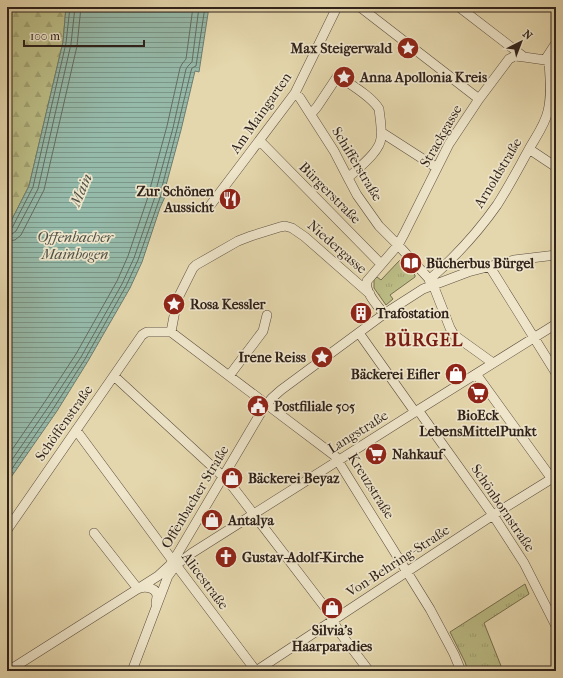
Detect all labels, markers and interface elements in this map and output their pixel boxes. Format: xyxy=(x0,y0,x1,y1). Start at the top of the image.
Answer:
scale bar xyxy=(24,22,144,48)
north arrow xyxy=(501,22,541,62)
text: N xyxy=(520,27,535,43)
text: 100 m xyxy=(30,29,60,43)
place icon: Max Steigerwald xyxy=(395,35,421,61)
place label: Max Steigerwald xyxy=(290,40,393,57)
place icon: Anna Apollonia Kreis xyxy=(331,64,357,90)
street label: Am Maingarten xyxy=(226,69,295,158)
place label: Anna Apollonia Kreis xyxy=(359,69,488,86)
street label: Strackgasse xyxy=(416,102,466,170)
street label: Schifferstraße xyxy=(328,124,386,204)
street label: Arnoldstraße xyxy=(470,135,526,212)
street label: Bürgerstraße xyxy=(296,159,365,228)
water label: Main xyxy=(66,171,96,210)
place label: Zur Schönen Aussicht xyxy=(136,183,215,216)
restaurant icon: Zur Schönen Aussicht xyxy=(217,186,243,212)
street label: Niedergasse xyxy=(304,217,370,277)
water label: Offenbacher Mainbogen xyxy=(37,228,114,263)
library icon: Bücherbus Bürgel xyxy=(398,250,424,276)
place label: Bücherbus Bürgel xyxy=(426,255,534,272)
place icon: Rosa Kessler xyxy=(161,291,187,317)
place label: Rosa Kessler xyxy=(190,296,267,313)
building icon: Trafostation xyxy=(348,300,374,326)
place label: Trafostation xyxy=(375,305,450,322)
district label: BÜRGEL xyxy=(385,328,463,351)
place icon: Irene Reiss xyxy=(309,344,335,370)
place label: Irene Reiss xyxy=(238,349,307,366)
shop icon: Bäckerei Eifler xyxy=(443,361,469,387)
place label: Bäckerei Eifler xyxy=(351,366,441,383)
supermarket icon: BioEck LebensMittelPunkt xyxy=(465,380,491,406)
street label: Schöffenstraße xyxy=(32,382,96,464)
public building icon: Postfiliale 505 xyxy=(245,393,271,419)
place label: Postfiliale 505 xyxy=(274,398,355,415)
street label: Langstraße xyxy=(325,407,391,457)
place label: BioEck LebensMittelPunkt xyxy=(419,407,538,440)
supermarket icon: Nahkauf xyxy=(363,441,389,467)
street label: Offenbacher Straße xyxy=(158,442,232,552)
place label: Nahkauf xyxy=(392,446,446,463)
street label: Kreuzstraße xyxy=(344,450,398,522)
street label: Schönbornstraße xyxy=(467,461,539,555)
shop icon: Bäckerei Beyaz xyxy=(219,465,245,491)
place label: Bäckerei Beyaz xyxy=(248,470,340,487)
shop icon: Antalya xyxy=(199,507,225,533)
place label: Antalya xyxy=(227,512,274,529)
street label: Von-Behring-Straße xyxy=(342,521,453,601)
church icon: Gustav-Adolf-Kirche xyxy=(213,544,239,570)
street label: Alicestraße xyxy=(177,548,232,613)
place label: Gustav-Adolf-Kirche xyxy=(242,549,364,566)
shop icon: Silvia's Haarparadies xyxy=(319,595,345,621)
place label: Silvia's Haarparadies xyxy=(292,622,373,655)

